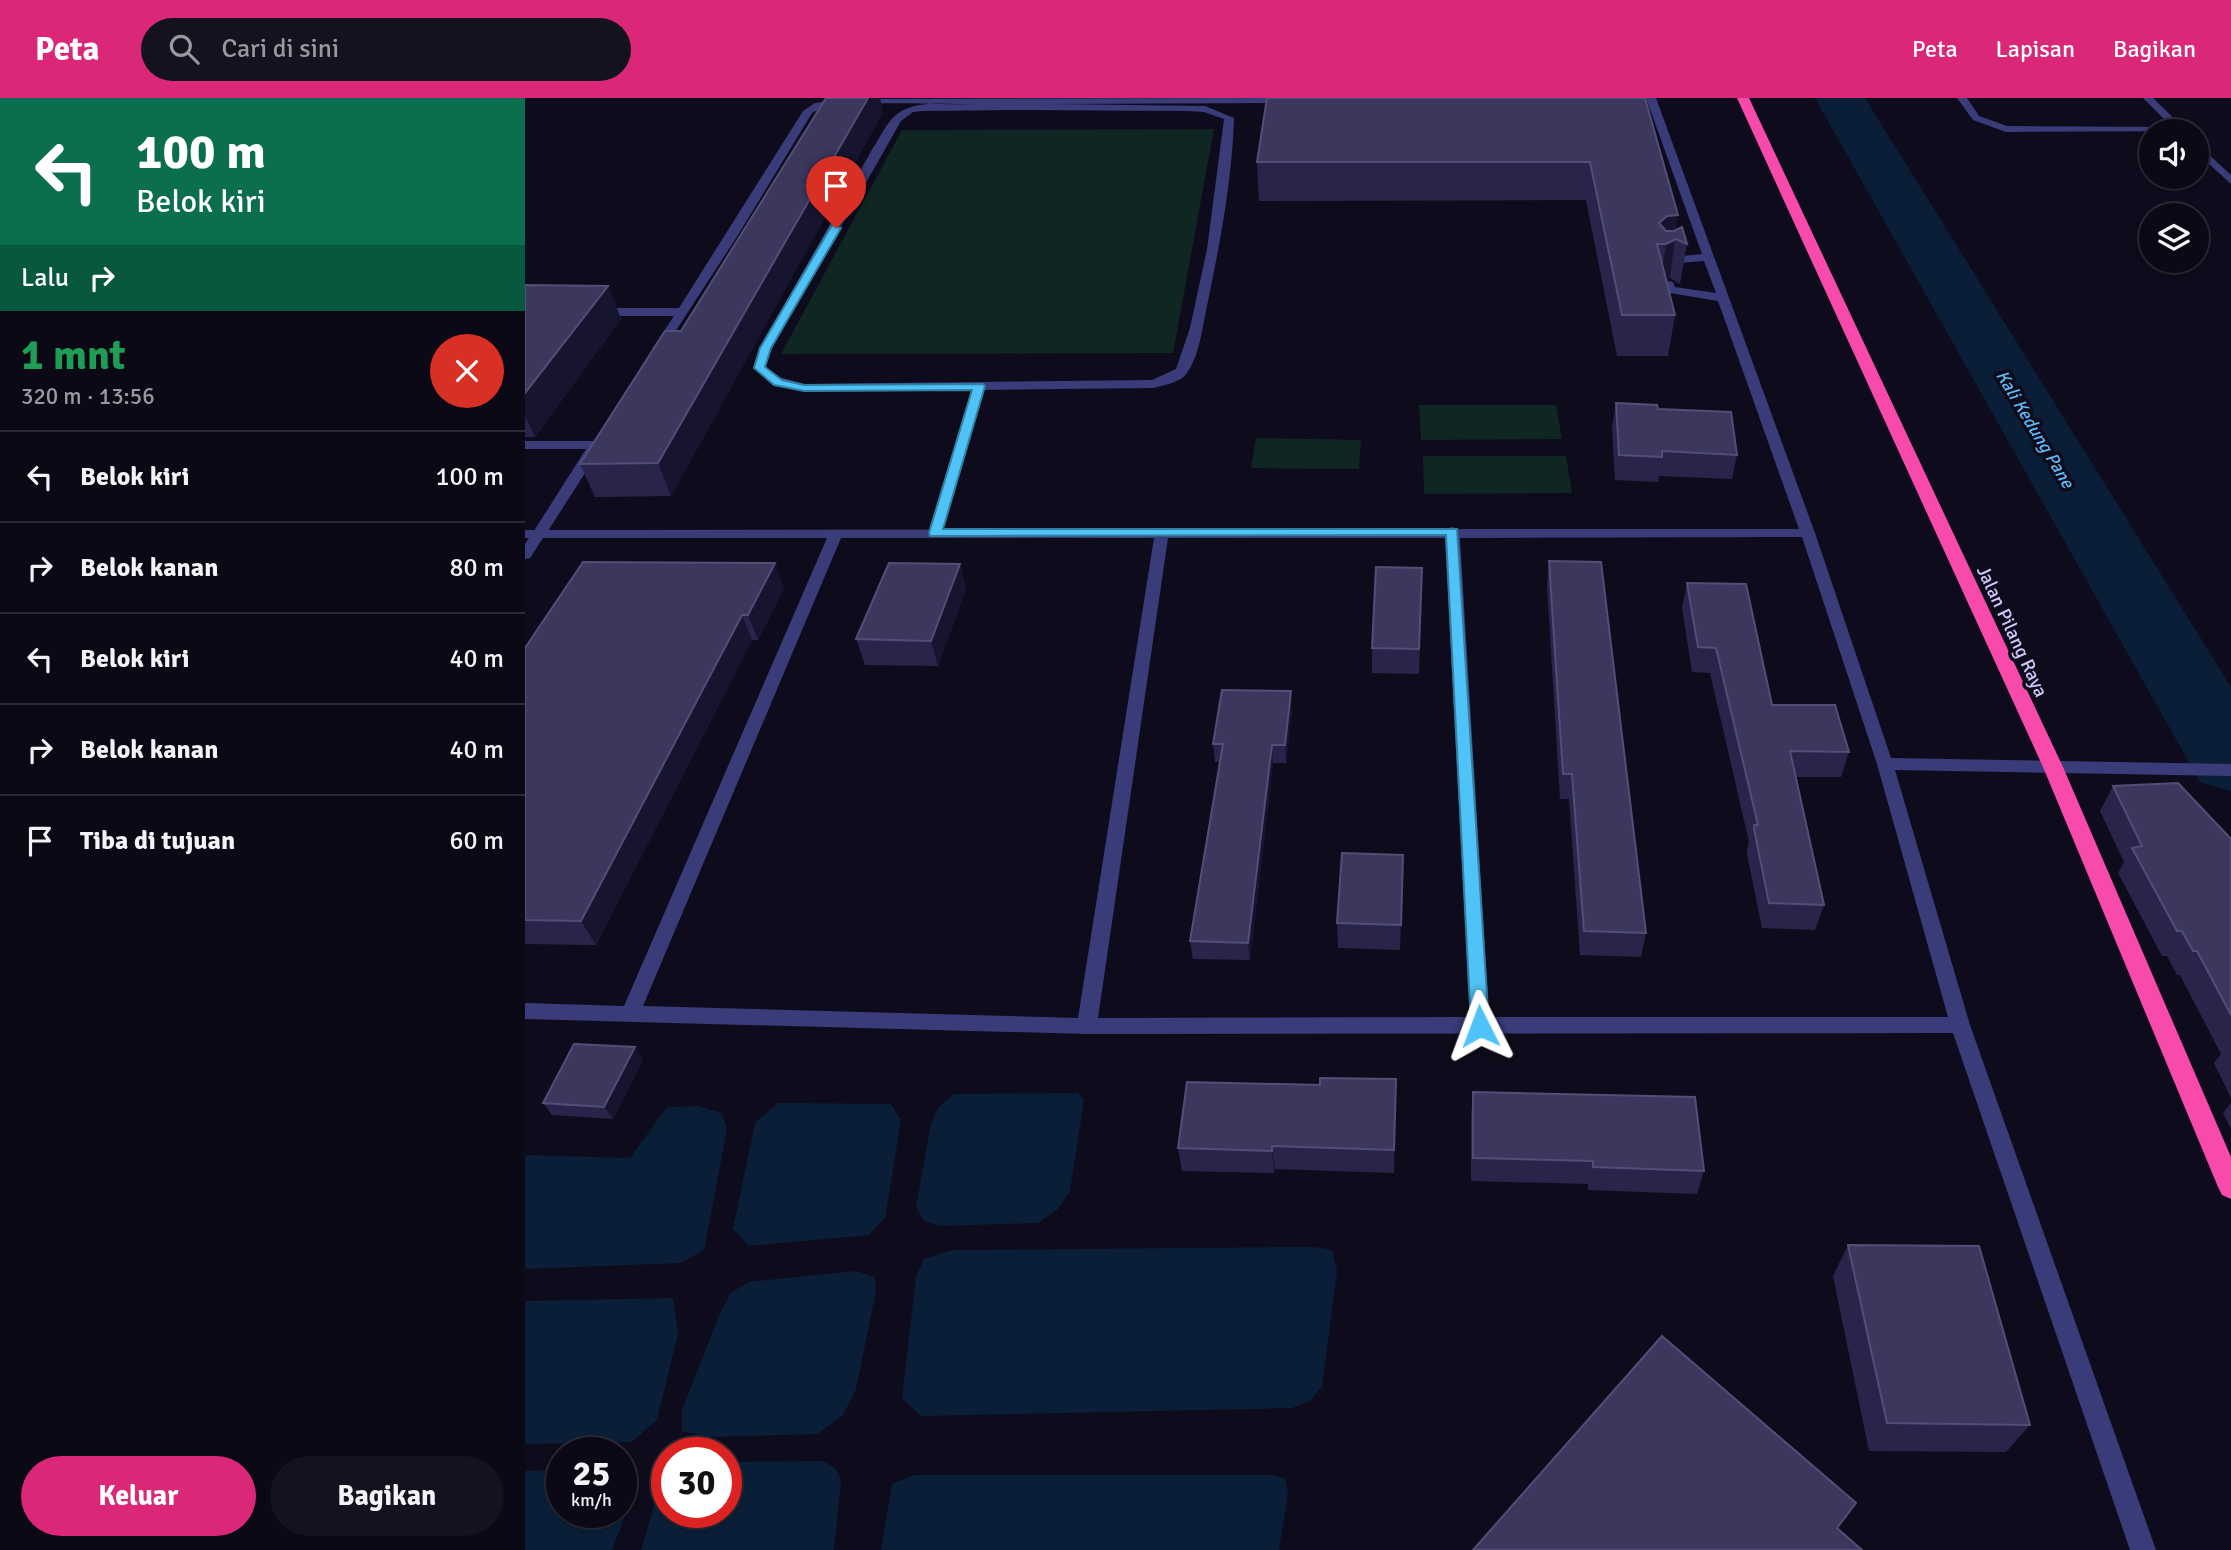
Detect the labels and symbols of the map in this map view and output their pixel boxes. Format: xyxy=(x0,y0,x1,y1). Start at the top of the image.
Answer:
pin xyxy=(806,156,866,228)
water label: Kali Kedung Pane xyxy=(1991,366,2079,493)
street label: Jalan Pilang Raya xyxy=(1971,562,2053,701)
position arrow xyxy=(1443,989,1517,1063)
speed limit sign: 30 xyxy=(651,1437,742,1528)

